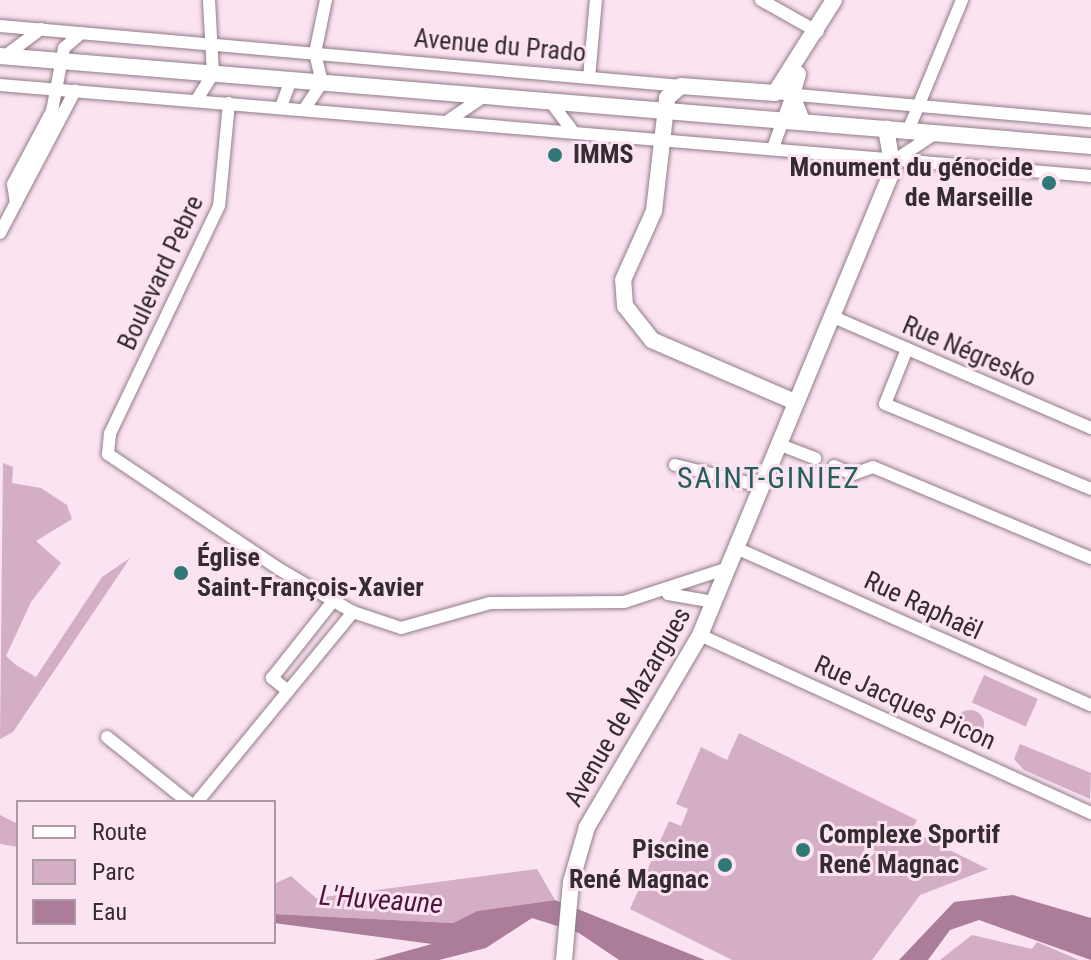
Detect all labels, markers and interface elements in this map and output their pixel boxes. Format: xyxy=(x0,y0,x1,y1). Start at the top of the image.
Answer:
street label: Avenue du Prado xyxy=(413,23,587,69)
place label: IMMS xyxy=(573,139,633,171)
marker: IMMS xyxy=(544,144,566,166)
place label: Monument du génocide de Marseille xyxy=(790,152,1033,214)
marker: Monument du génocide de Marseille xyxy=(1040,174,1058,192)
street label: Boulevard Pebre xyxy=(112,191,210,355)
street label: Rue Négresko xyxy=(897,310,1041,394)
district label: SAINT-GINIEZ xyxy=(677,460,861,496)
place label: Église Saint-François-Xavier xyxy=(197,542,424,604)
marker: Église Saint-François-Xavier xyxy=(172,564,190,582)
street label: Rue Raphaël xyxy=(859,565,987,647)
street label: Avenue de Mazargues xyxy=(558,602,698,812)
street label: Rue Jacques Picon xyxy=(810,649,1000,757)
legend xyxy=(16,800,276,944)
text: Route xyxy=(92,818,147,846)
place label: Complexe Sportif René Magnac xyxy=(819,819,1000,880)
place label: Piscine René Magnac xyxy=(569,834,709,896)
marker: Complexe Sportif René Magnac xyxy=(794,841,812,859)
marker: Piscine René Magnac xyxy=(716,856,734,874)
text: Parc xyxy=(92,858,135,886)
water label: L'Huveaune xyxy=(318,879,444,921)
text: Eau xyxy=(92,898,127,926)

